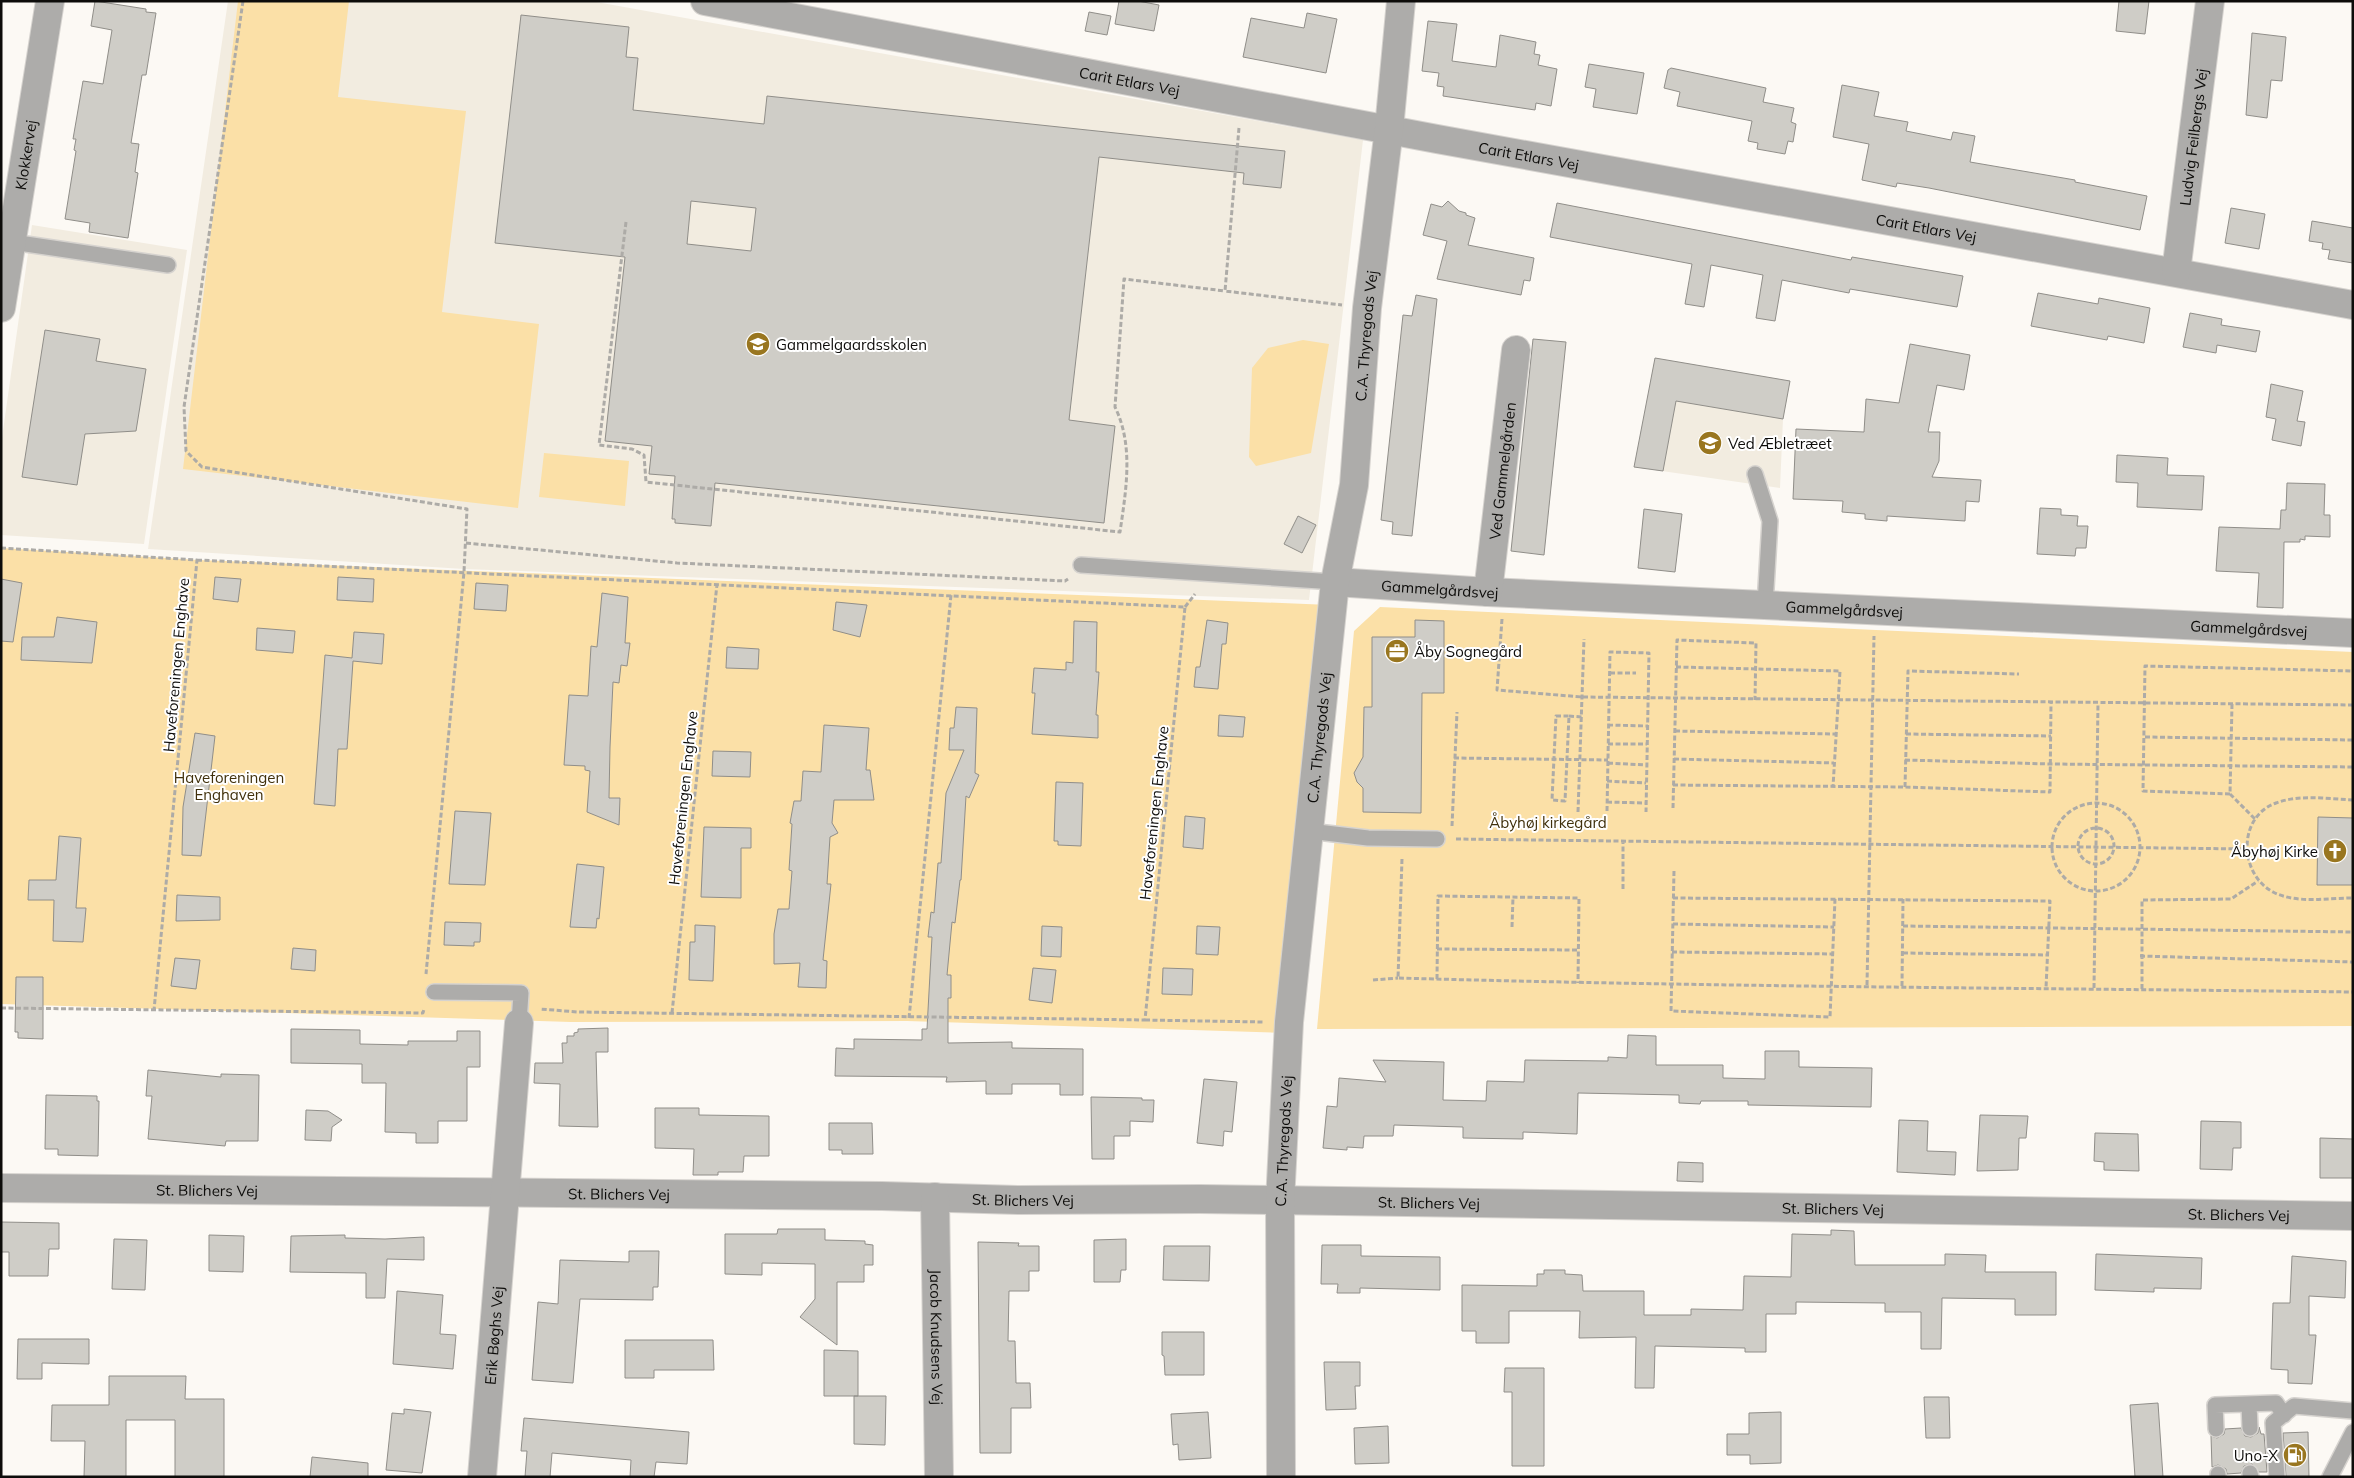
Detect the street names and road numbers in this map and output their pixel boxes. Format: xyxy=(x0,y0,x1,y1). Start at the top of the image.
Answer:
street label: Carit Etlars Vej xyxy=(1078,62,1181,100)
street label: Ludvig Feilbergs Vej xyxy=(2175,67,2211,207)
street label: Klokkervej xyxy=(10,119,40,191)
street label: Carit Etlars Vej xyxy=(1477,137,1580,174)
street label: Carit Etlars Vej xyxy=(1874,209,1978,246)
street label: C.A. Thyregods Vej xyxy=(1351,269,1381,402)
street label: Ved Gammelgården xyxy=(1485,401,1519,541)
street label: Gammelgårdsvej xyxy=(1381,576,1499,602)
street label: Haveforeningen Enghave xyxy=(159,577,193,753)
street label: Gammelgårdsvej xyxy=(1785,597,1903,621)
street label: Gammelgårdsvej xyxy=(2190,616,2308,640)
street label: C.A. Thyregods Vej xyxy=(1302,671,1335,804)
street label: Haveforeningen Enghave xyxy=(664,710,702,886)
street label: Haveforeningen Enghave xyxy=(1135,725,1173,901)
street label: C.A. Thyregods Vej xyxy=(1270,1075,1296,1207)
street label: St. Blichers Vej xyxy=(156,1180,258,1200)
street label: St. Blichers Vej xyxy=(568,1184,670,1204)
street label: St. Blichers Vej xyxy=(972,1189,1074,1210)
street label: St. Blichers Vej xyxy=(1378,1192,1480,1213)
street label: St. Blichers Vej xyxy=(1782,1198,1884,1219)
street label: St. Blichers Vej xyxy=(2188,1204,2290,1225)
street label: Jacob Knudsens Vej xyxy=(927,1269,947,1405)
street label: Erik Bøghs Vej xyxy=(480,1285,507,1386)

